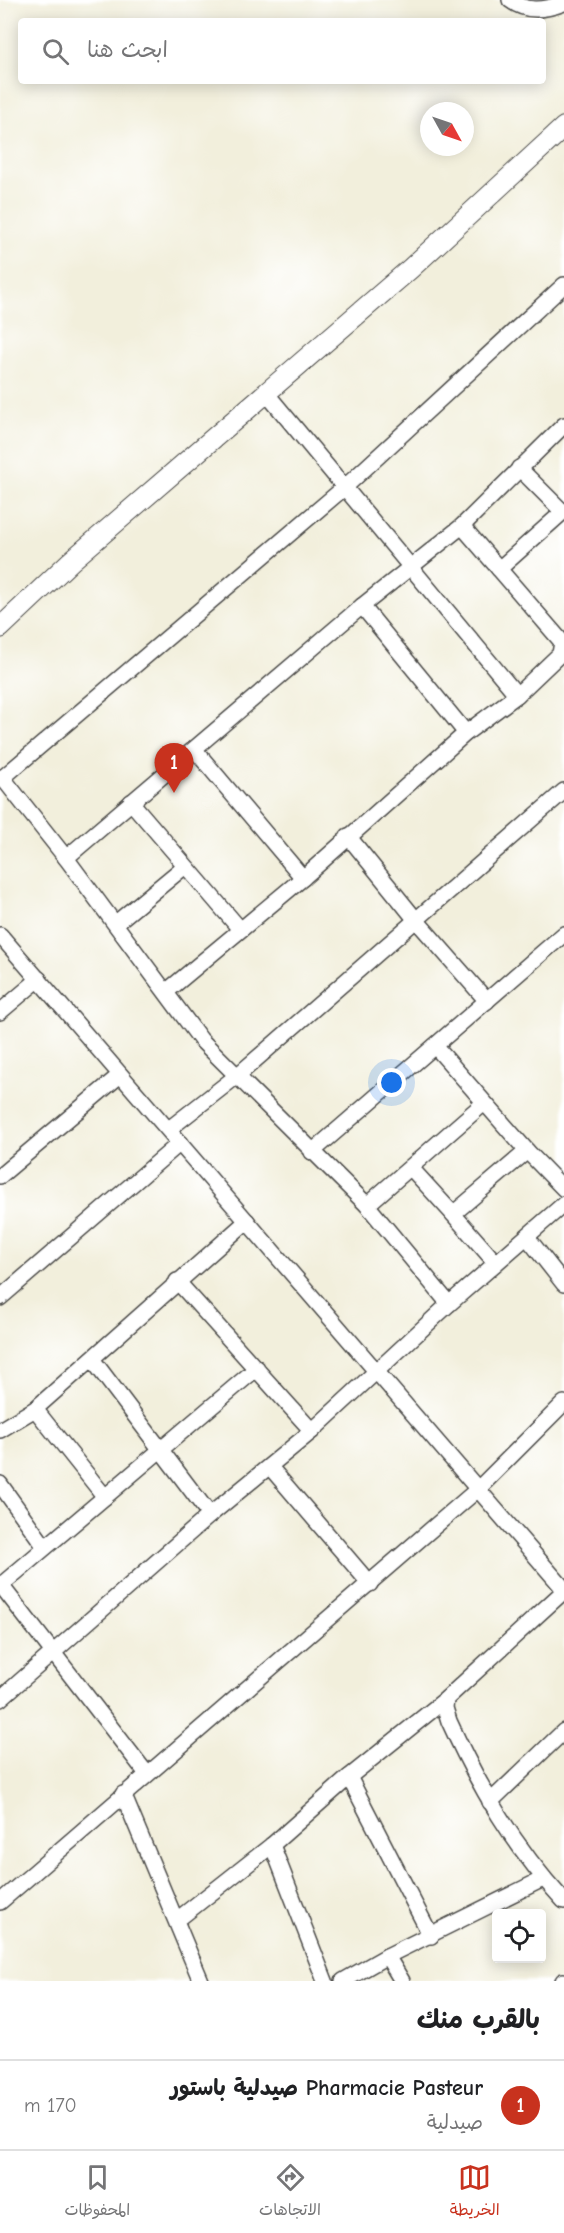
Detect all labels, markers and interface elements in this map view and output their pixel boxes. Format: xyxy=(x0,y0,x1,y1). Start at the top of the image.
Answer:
search box xyxy=(18,18,546,84)
icon: search xyxy=(39,35,72,68)
text: ابحث هنا xyxy=(87,37,168,63)
north arrow xyxy=(420,102,474,156)
pin: 1 xyxy=(154,744,194,793)
your location xyxy=(377,1068,406,1097)
map controls xyxy=(492,1909,546,1963)
button: locate xyxy=(492,1909,546,1963)
text: بالقرب منك xyxy=(417,2005,540,2035)
text: Pharmacie Pasteur صيدلية باستور xyxy=(171,2075,483,2101)
text: 170 m xyxy=(24,2094,77,2117)
text: 1 xyxy=(517,2094,524,2117)
text: صيدلية xyxy=(427,2111,483,2134)
tab: المحفوظات xyxy=(64,2161,130,2224)
tab: الاتجاهات xyxy=(259,2161,321,2224)
tab: الخريطة xyxy=(450,2161,500,2224)

